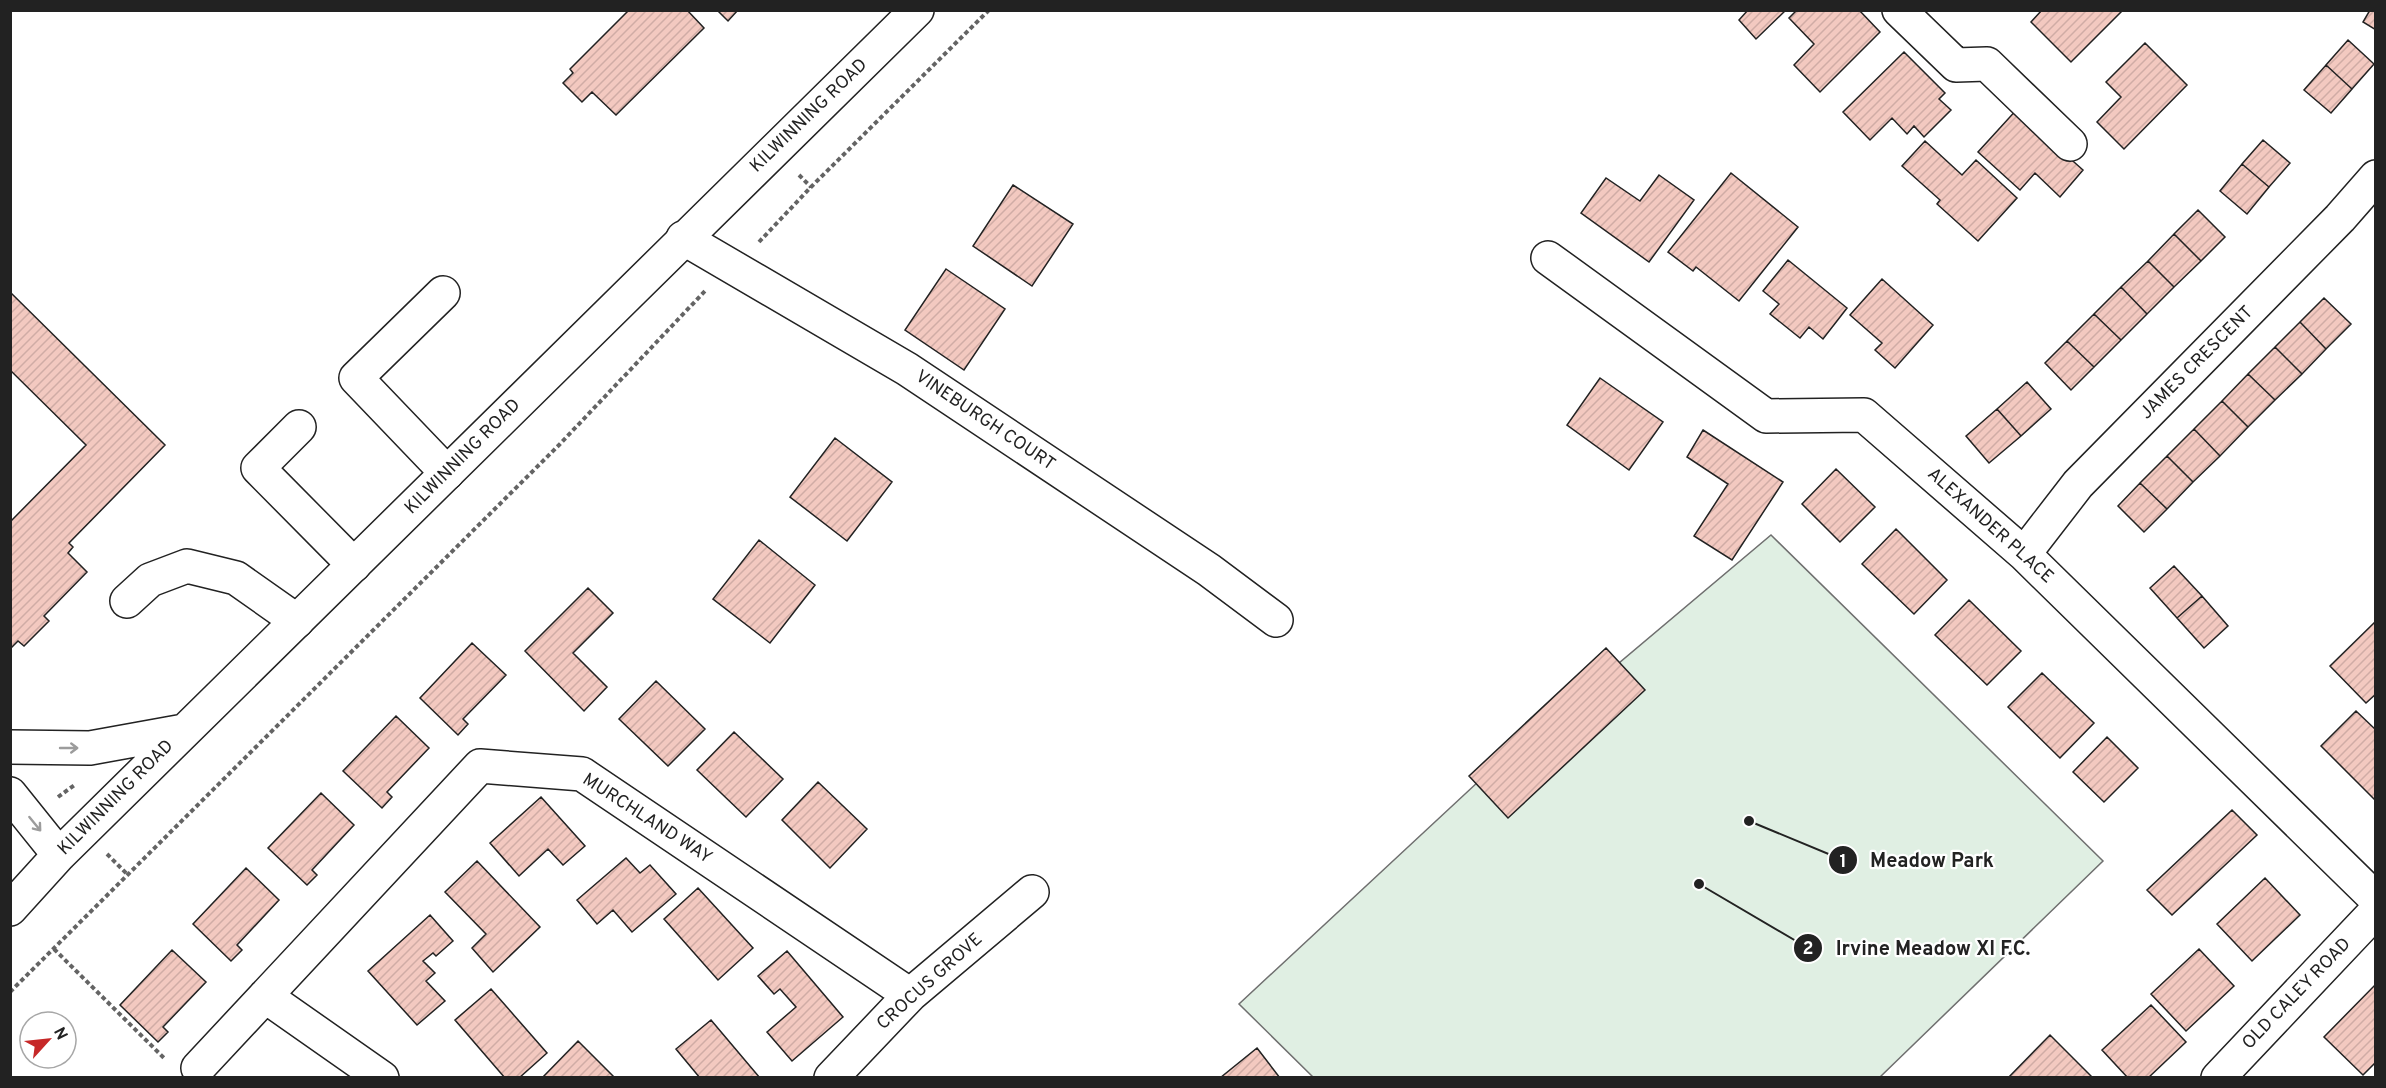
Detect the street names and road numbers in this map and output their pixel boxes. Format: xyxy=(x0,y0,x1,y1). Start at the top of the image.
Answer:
street label: KILWINNING ROAD xyxy=(745,54,873,178)
street label: JAMES CRESCENT xyxy=(2135,301,2259,425)
street label: VINEBURGH COURT xyxy=(911,366,1059,476)
street label: KILWINNING ROAD xyxy=(400,394,526,520)
street label: ALEXANDER PLACE xyxy=(1922,463,2058,589)
street label: KILWINNING ROAD xyxy=(53,735,179,861)
street label: MURCHLAND WAY xyxy=(578,768,716,870)
street label: CROCUS GROVE xyxy=(872,928,988,1036)
street label: OLD CALEY ROAD xyxy=(2238,933,2356,1055)

